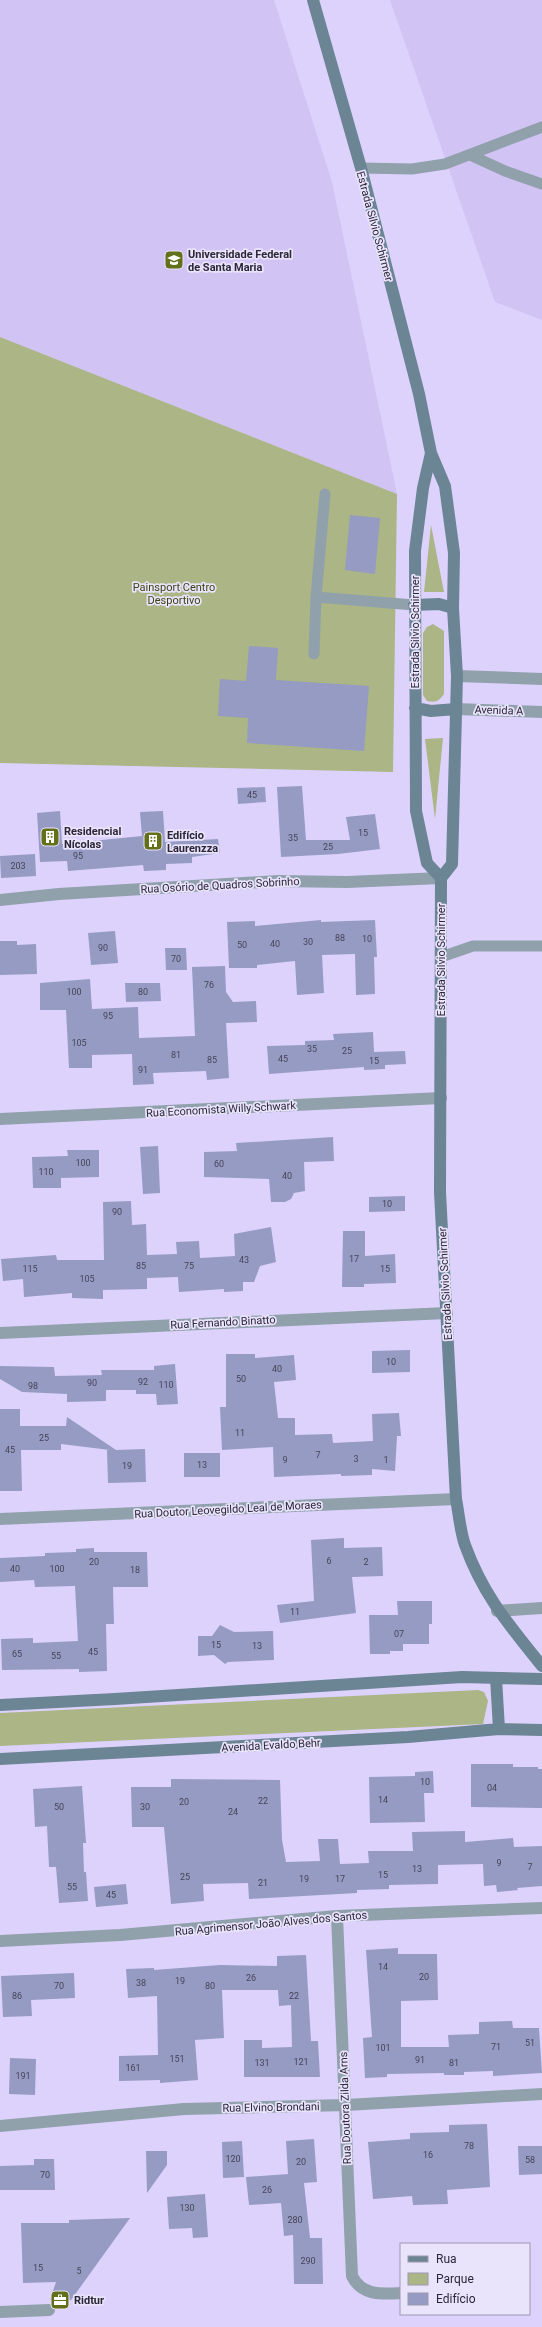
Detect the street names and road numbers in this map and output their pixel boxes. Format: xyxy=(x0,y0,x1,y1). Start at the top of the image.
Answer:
street label: Estrada Silvio Schirmer xyxy=(354,170,395,283)
street label: Estrada Silvio Schirmer xyxy=(409,575,422,688)
street label: Avenida A xyxy=(474,703,524,718)
street label: Rua Osório de Quadros Sobrinho xyxy=(140,875,300,896)
street label: Estrada Silvio Schirmer xyxy=(435,903,448,1016)
street label: Rua Economista Willy Schwark xyxy=(146,1099,297,1120)
street label: Estrada Silvio Schirmer xyxy=(436,1227,455,1341)
street label: Rua Fernando Binatto xyxy=(170,1313,276,1332)
street label: Rua Doutor Leovegildo Leal de Moraes xyxy=(134,1498,323,1521)
street label: Avenida Evaldo Behr xyxy=(221,1736,321,1755)
street label: Rua Agrimensor João Alves dos Santos xyxy=(174,1909,368,1938)
street label: Rua Doutora Zilda Arns xyxy=(337,2051,354,2164)
street label: Rua Elvino Brondani xyxy=(222,2100,320,2115)

